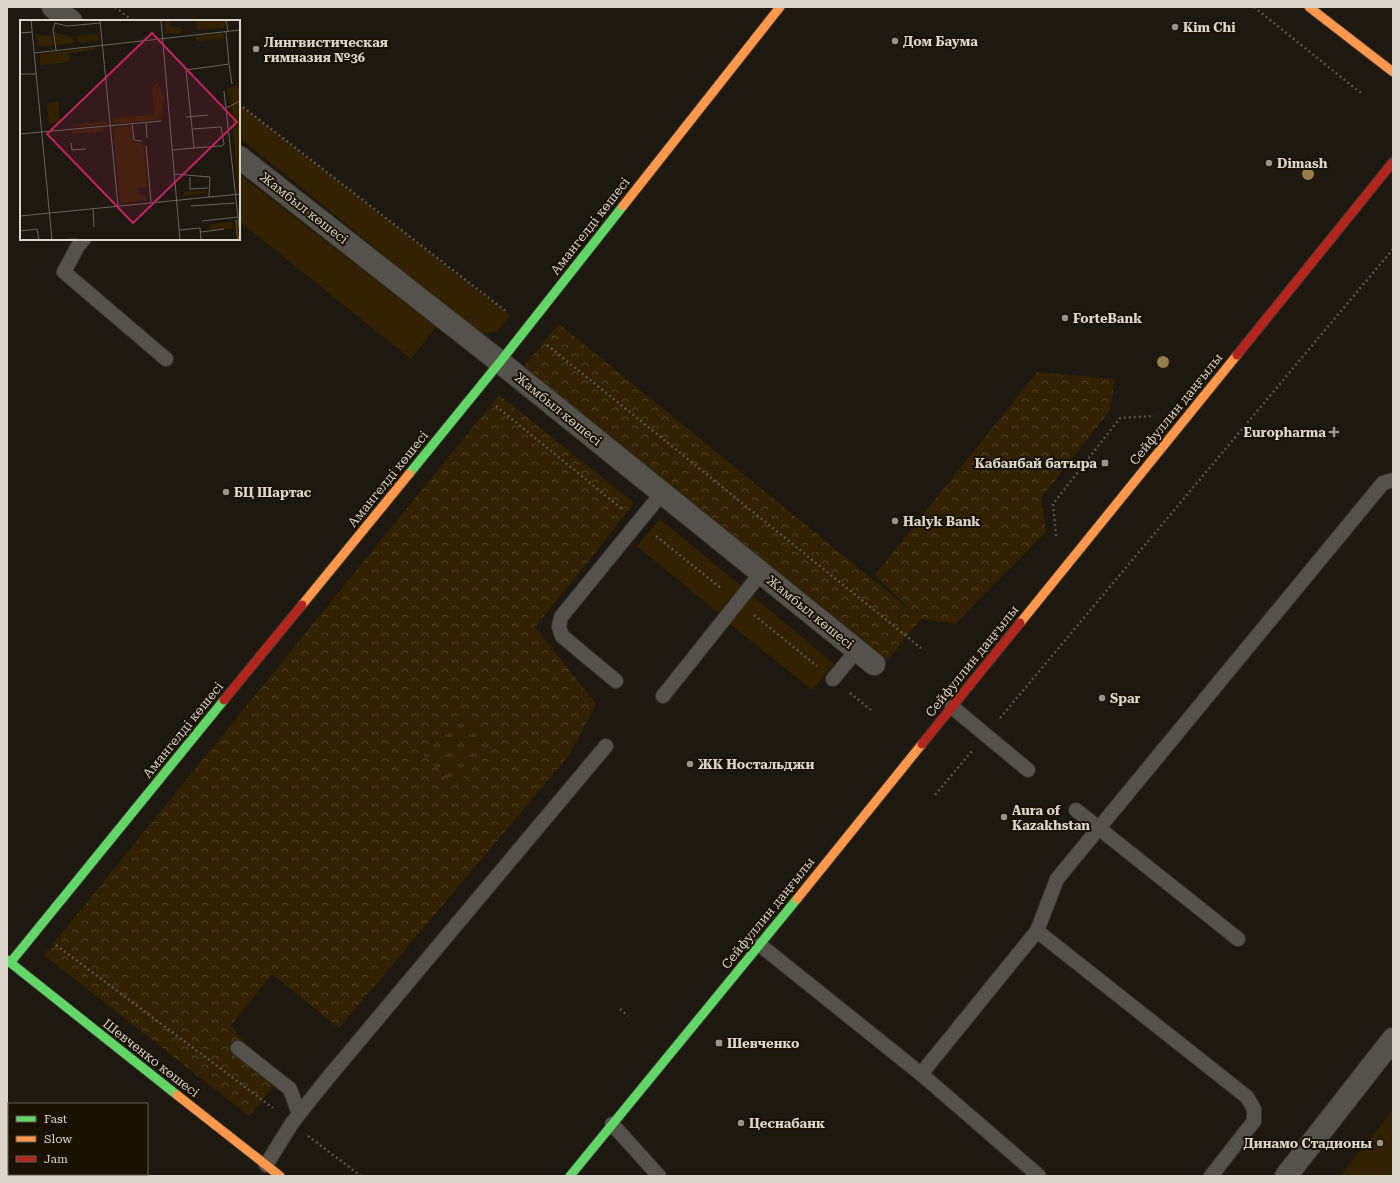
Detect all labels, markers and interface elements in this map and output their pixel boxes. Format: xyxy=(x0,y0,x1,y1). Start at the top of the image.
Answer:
inset map xyxy=(20,20,240,240)
place label: Kim Chi xyxy=(1183,20,1236,35)
marker: Kim Chi xyxy=(1170,22,1180,32)
place label: Дом Баума xyxy=(903,34,978,49)
place label: Лингвистическая гимназия №36 xyxy=(264,35,388,65)
marker: Дом Баума xyxy=(890,36,900,46)
marker: Лингвистическая гимназия №36 xyxy=(251,44,261,54)
place label: Dimash xyxy=(1277,156,1328,171)
marker: Dimash xyxy=(1264,158,1274,168)
street label: Жамбыл көшесі xyxy=(257,169,351,247)
street label: Амангелді көшесі xyxy=(547,174,633,278)
place label: ForteBank xyxy=(1073,311,1142,326)
marker: ForteBank xyxy=(1060,313,1070,323)
street label: Сейфуллин даңғылы xyxy=(1126,350,1226,468)
street label: Жамбыл көшесі xyxy=(512,369,604,449)
place label: Europharma xyxy=(1244,425,1326,440)
marker: Europharma xyxy=(1329,427,1339,437)
street label: Амангелді көшесі xyxy=(345,428,431,530)
place label: Кабанбай батыра xyxy=(975,456,1097,471)
marker: Кабанбай батыра xyxy=(1100,458,1110,468)
place label: БЦ Шартас xyxy=(234,485,312,500)
marker: БЦ Шартас xyxy=(221,487,231,497)
place label: Halyk Bank xyxy=(903,514,980,529)
marker: Halyk Bank xyxy=(890,516,900,526)
street label: Жамбыл көшесі xyxy=(764,572,856,652)
street label: Сейфуллин даңғылы xyxy=(922,602,1022,720)
street label: Амангелді көшесі xyxy=(140,679,226,781)
place label: Spar xyxy=(1110,691,1141,706)
marker: Spar xyxy=(1097,693,1107,703)
place label: ЖК Ностальджи xyxy=(698,757,815,772)
marker: ЖК Ностальджи xyxy=(685,759,695,769)
place label: Aura of Kazakhstan xyxy=(1012,803,1090,833)
marker: Aura of Kazakhstan xyxy=(999,812,1009,822)
street label: Сейфуллин даңғылы xyxy=(718,854,818,972)
street label: Шевченко көшесі xyxy=(100,1016,202,1100)
place label: Шевченко xyxy=(727,1036,799,1051)
marker: Шевченко xyxy=(714,1038,724,1048)
legend xyxy=(8,1103,148,1175)
text: Fast xyxy=(44,1112,68,1126)
place label: Цеснабанк xyxy=(749,1116,825,1131)
marker: Цеснабанк xyxy=(736,1118,746,1128)
text: Slow xyxy=(44,1132,72,1146)
place label: Динамо Стадионы xyxy=(1244,1136,1372,1151)
marker: Динамо Стадионы xyxy=(1375,1138,1385,1148)
text: Jam xyxy=(44,1152,68,1166)

